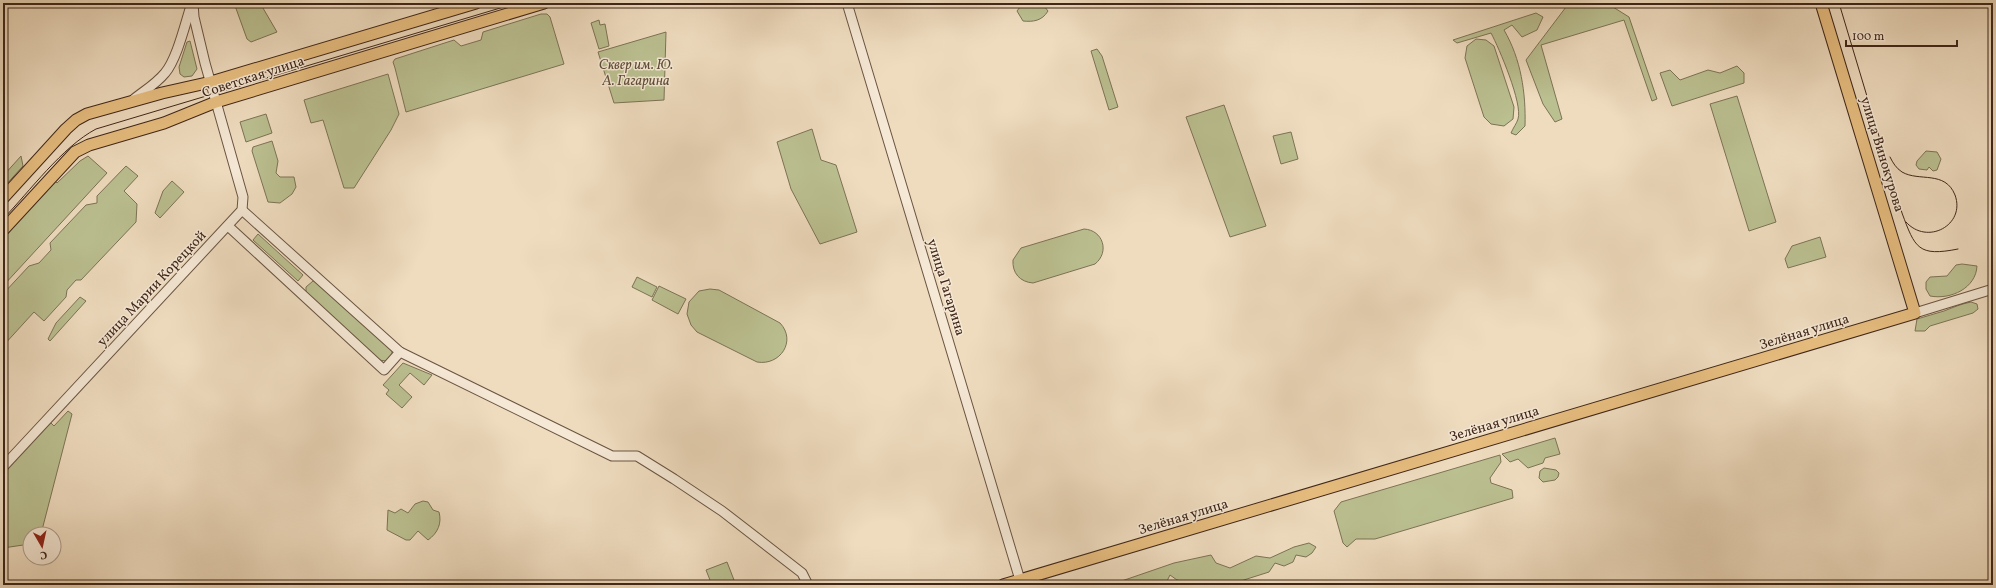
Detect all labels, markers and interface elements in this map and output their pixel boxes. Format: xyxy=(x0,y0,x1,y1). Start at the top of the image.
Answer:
scale bar xyxy=(1846,22,1957,48)
text: 100 m xyxy=(1852,29,1885,45)
street label: Советская улица xyxy=(200,52,307,103)
park label: Сквер им. Ю. А. Гагарина xyxy=(599,56,673,91)
street label: улица Винокурова xyxy=(1855,95,1908,214)
street label: улица Марии Корецкой xyxy=(93,227,211,351)
street label: улица Гагарина xyxy=(922,237,969,338)
street label: Зелёная улица xyxy=(1757,310,1852,355)
street label: Зелёная улица xyxy=(1447,402,1542,447)
street label: Зелёная улица xyxy=(1136,495,1231,540)
north arrow xyxy=(22,526,62,566)
text: С xyxy=(39,546,48,562)

